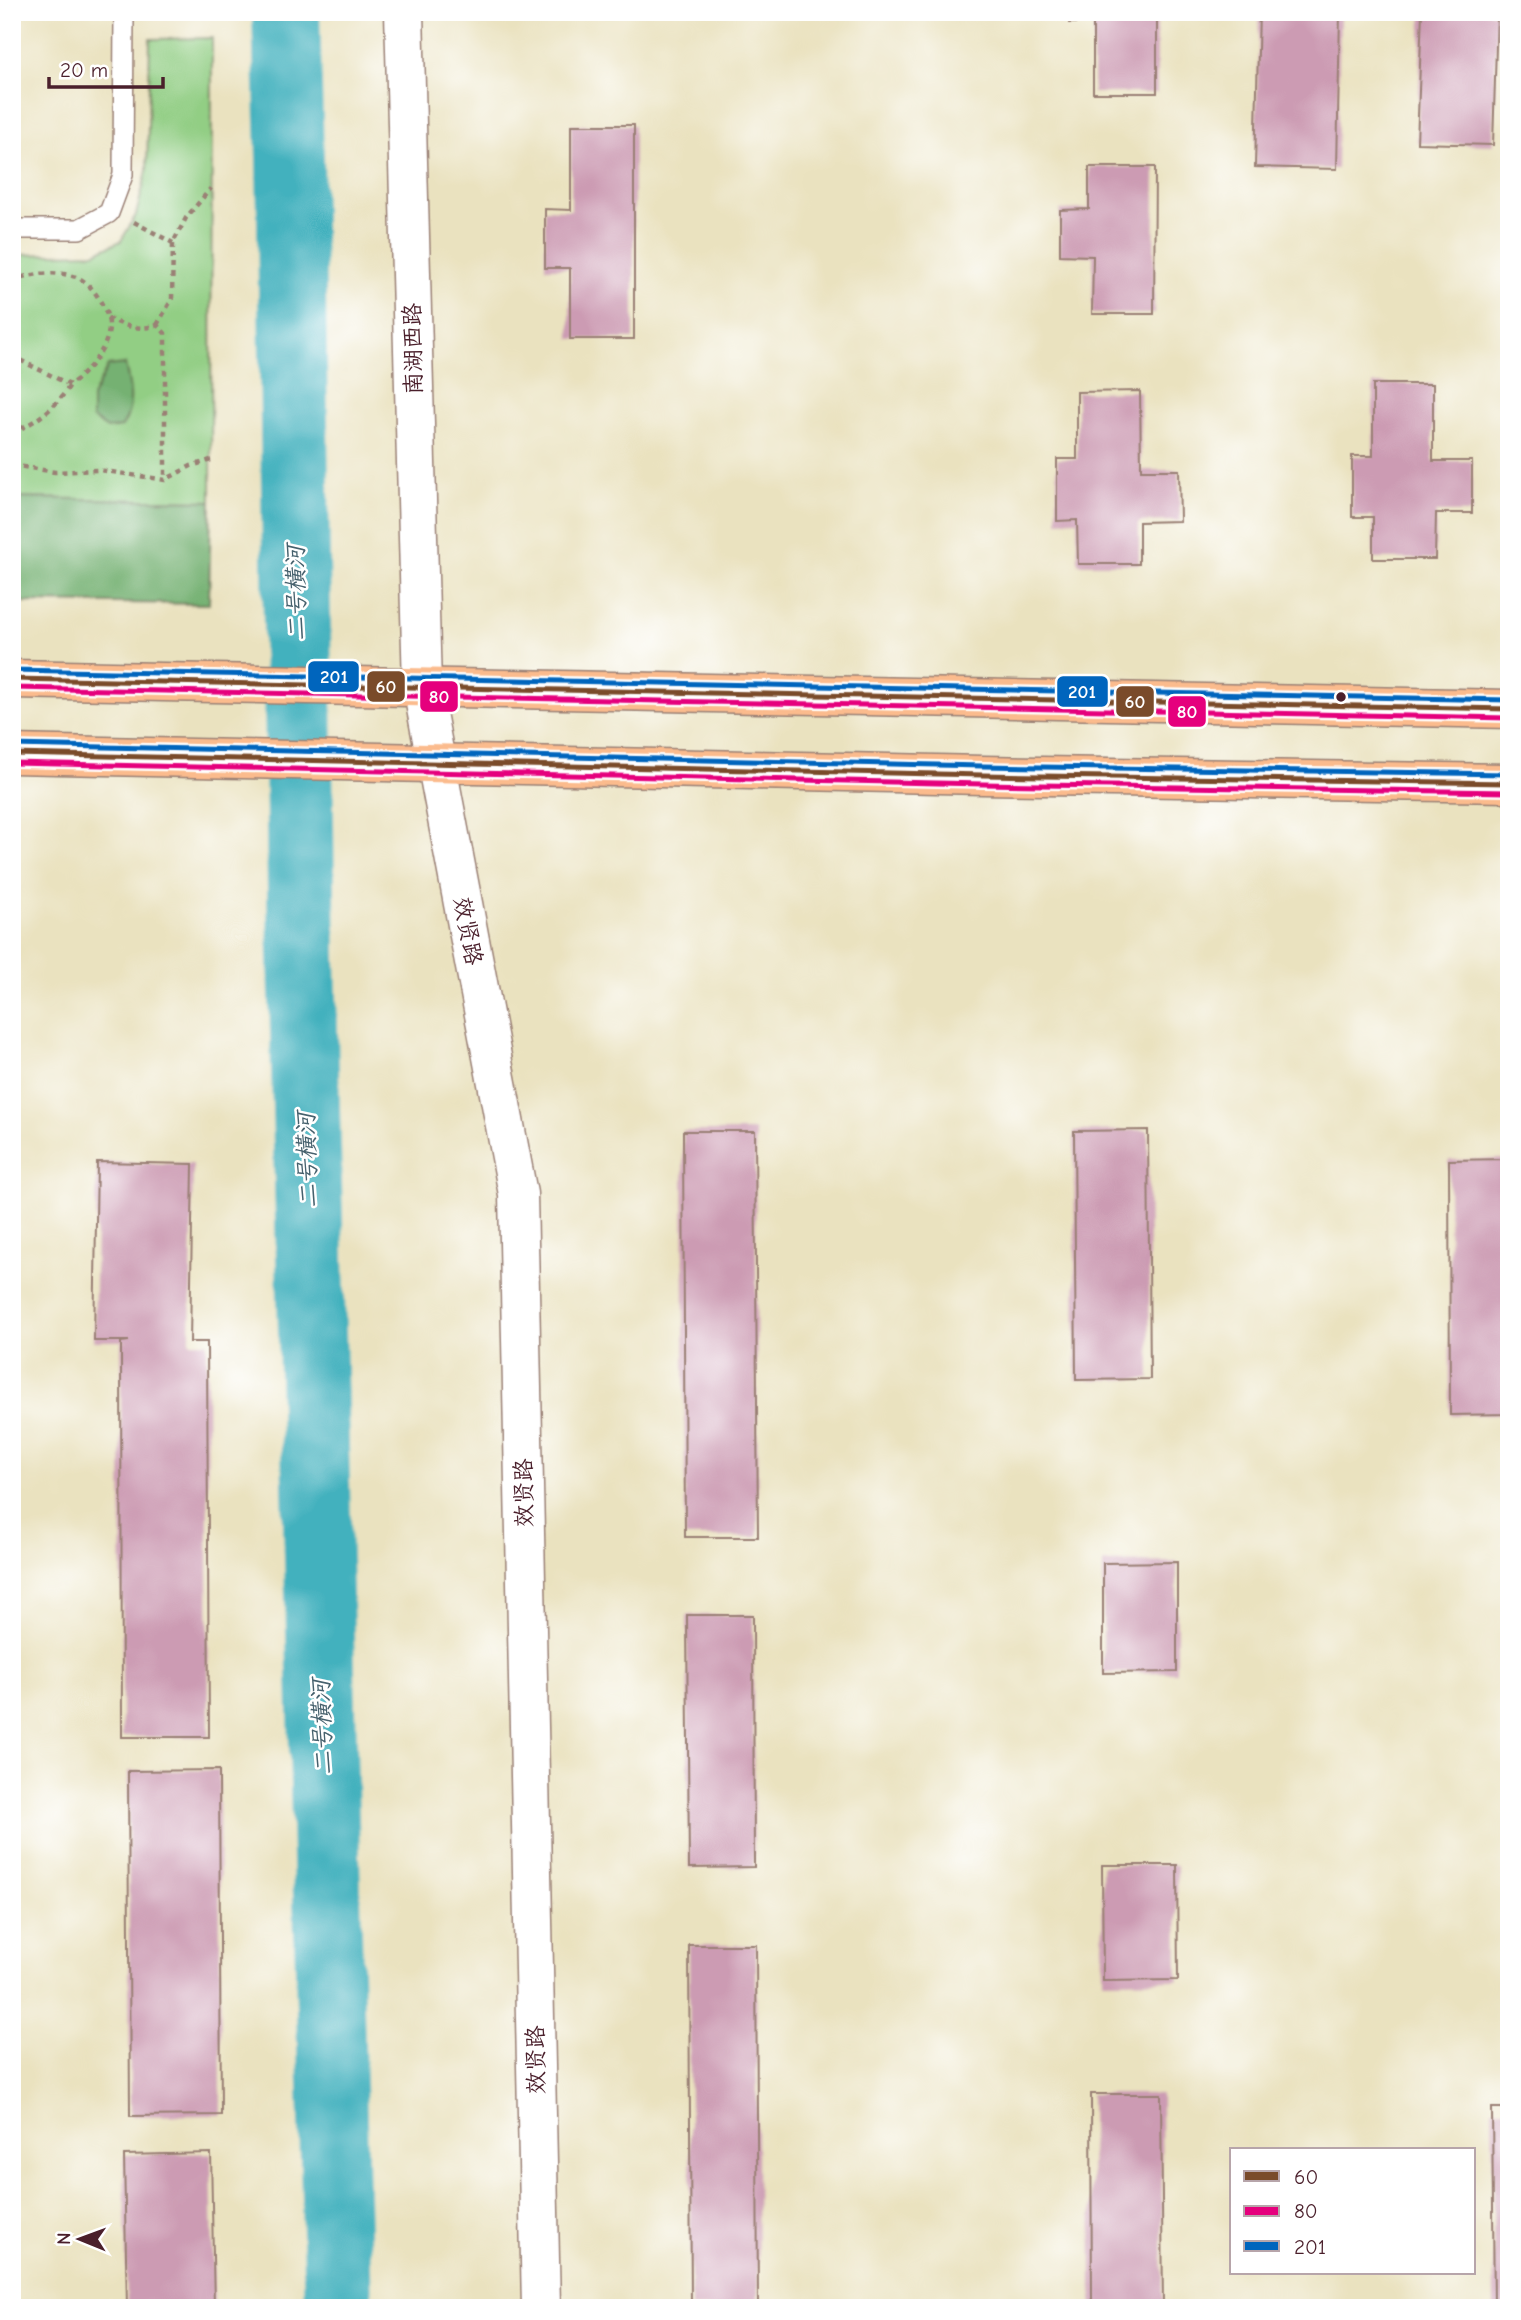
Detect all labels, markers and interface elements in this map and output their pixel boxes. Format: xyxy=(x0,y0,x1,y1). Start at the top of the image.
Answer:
scale bar xyxy=(49,46,163,90)
text: 20 m xyxy=(60,58,108,82)
street label: 南湖西路 xyxy=(399,303,427,395)
water label: 二号横河 xyxy=(281,541,311,641)
line badge: 201 xyxy=(307,660,360,693)
text: 201 xyxy=(320,666,348,688)
line badge: 60 xyxy=(366,670,406,703)
line badge: 201 xyxy=(1056,675,1109,708)
text: 60 xyxy=(376,676,396,698)
line badge: 80 xyxy=(419,680,459,713)
text: 201 xyxy=(1068,681,1096,703)
line badge: 60 xyxy=(1115,685,1155,718)
text: 80 xyxy=(429,686,449,708)
unlabelled marker xyxy=(1334,690,1348,704)
text: 60 xyxy=(1125,691,1145,713)
line badge: 80 xyxy=(1167,695,1207,728)
text: 80 xyxy=(1177,701,1197,723)
street label: 效贤路 xyxy=(448,895,488,967)
water label: 二号横河 xyxy=(291,1108,323,1208)
street label: 效贤路 xyxy=(510,1458,538,1528)
water label: 二号横河 xyxy=(306,1675,338,1775)
street label: 效贤路 xyxy=(522,2025,550,2095)
legend xyxy=(1230,2148,1476,2274)
text: 60 xyxy=(1294,2165,1318,2189)
text: 80 xyxy=(1294,2199,1318,2223)
north arrow xyxy=(46,2204,116,2274)
text: N xyxy=(53,2232,75,2245)
text: 201 xyxy=(1294,2235,1326,2259)

